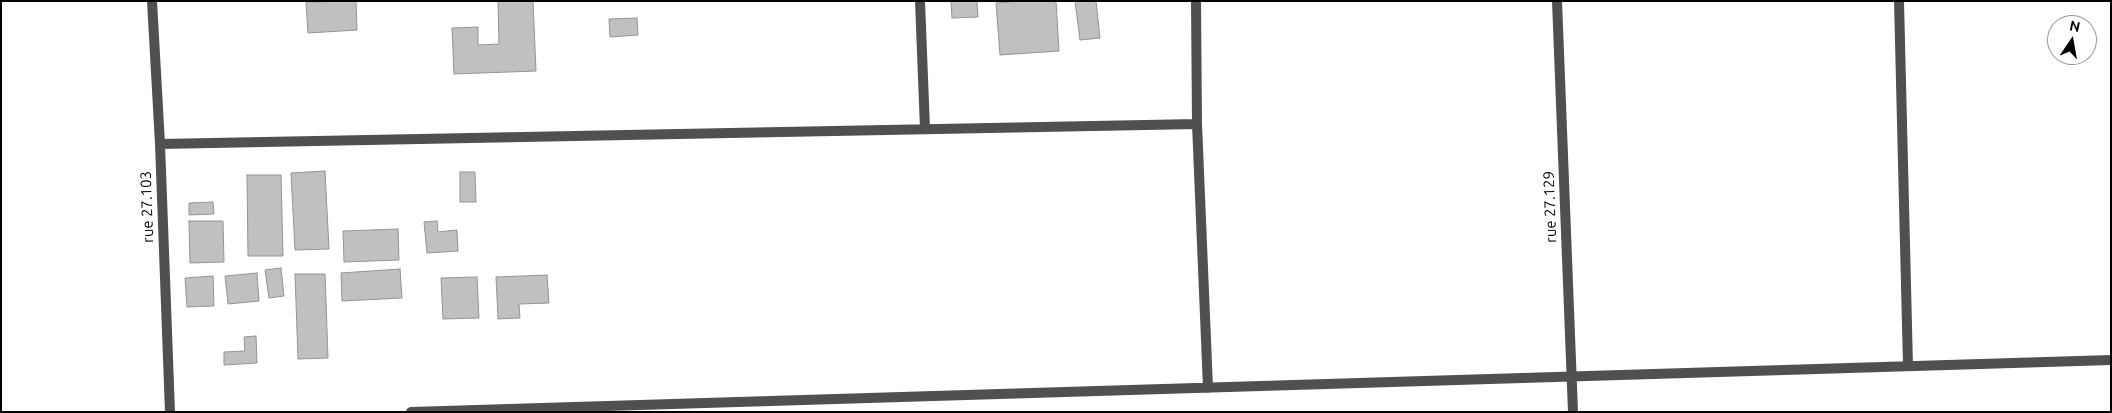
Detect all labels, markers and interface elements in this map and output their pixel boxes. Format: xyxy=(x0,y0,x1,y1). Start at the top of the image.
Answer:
north arrow xyxy=(2047,15,2097,65)
text: N xyxy=(2068,17,2082,35)
street label: rue 27.103 xyxy=(137,171,157,243)
street label: rue 27.129 xyxy=(1540,171,1560,243)

